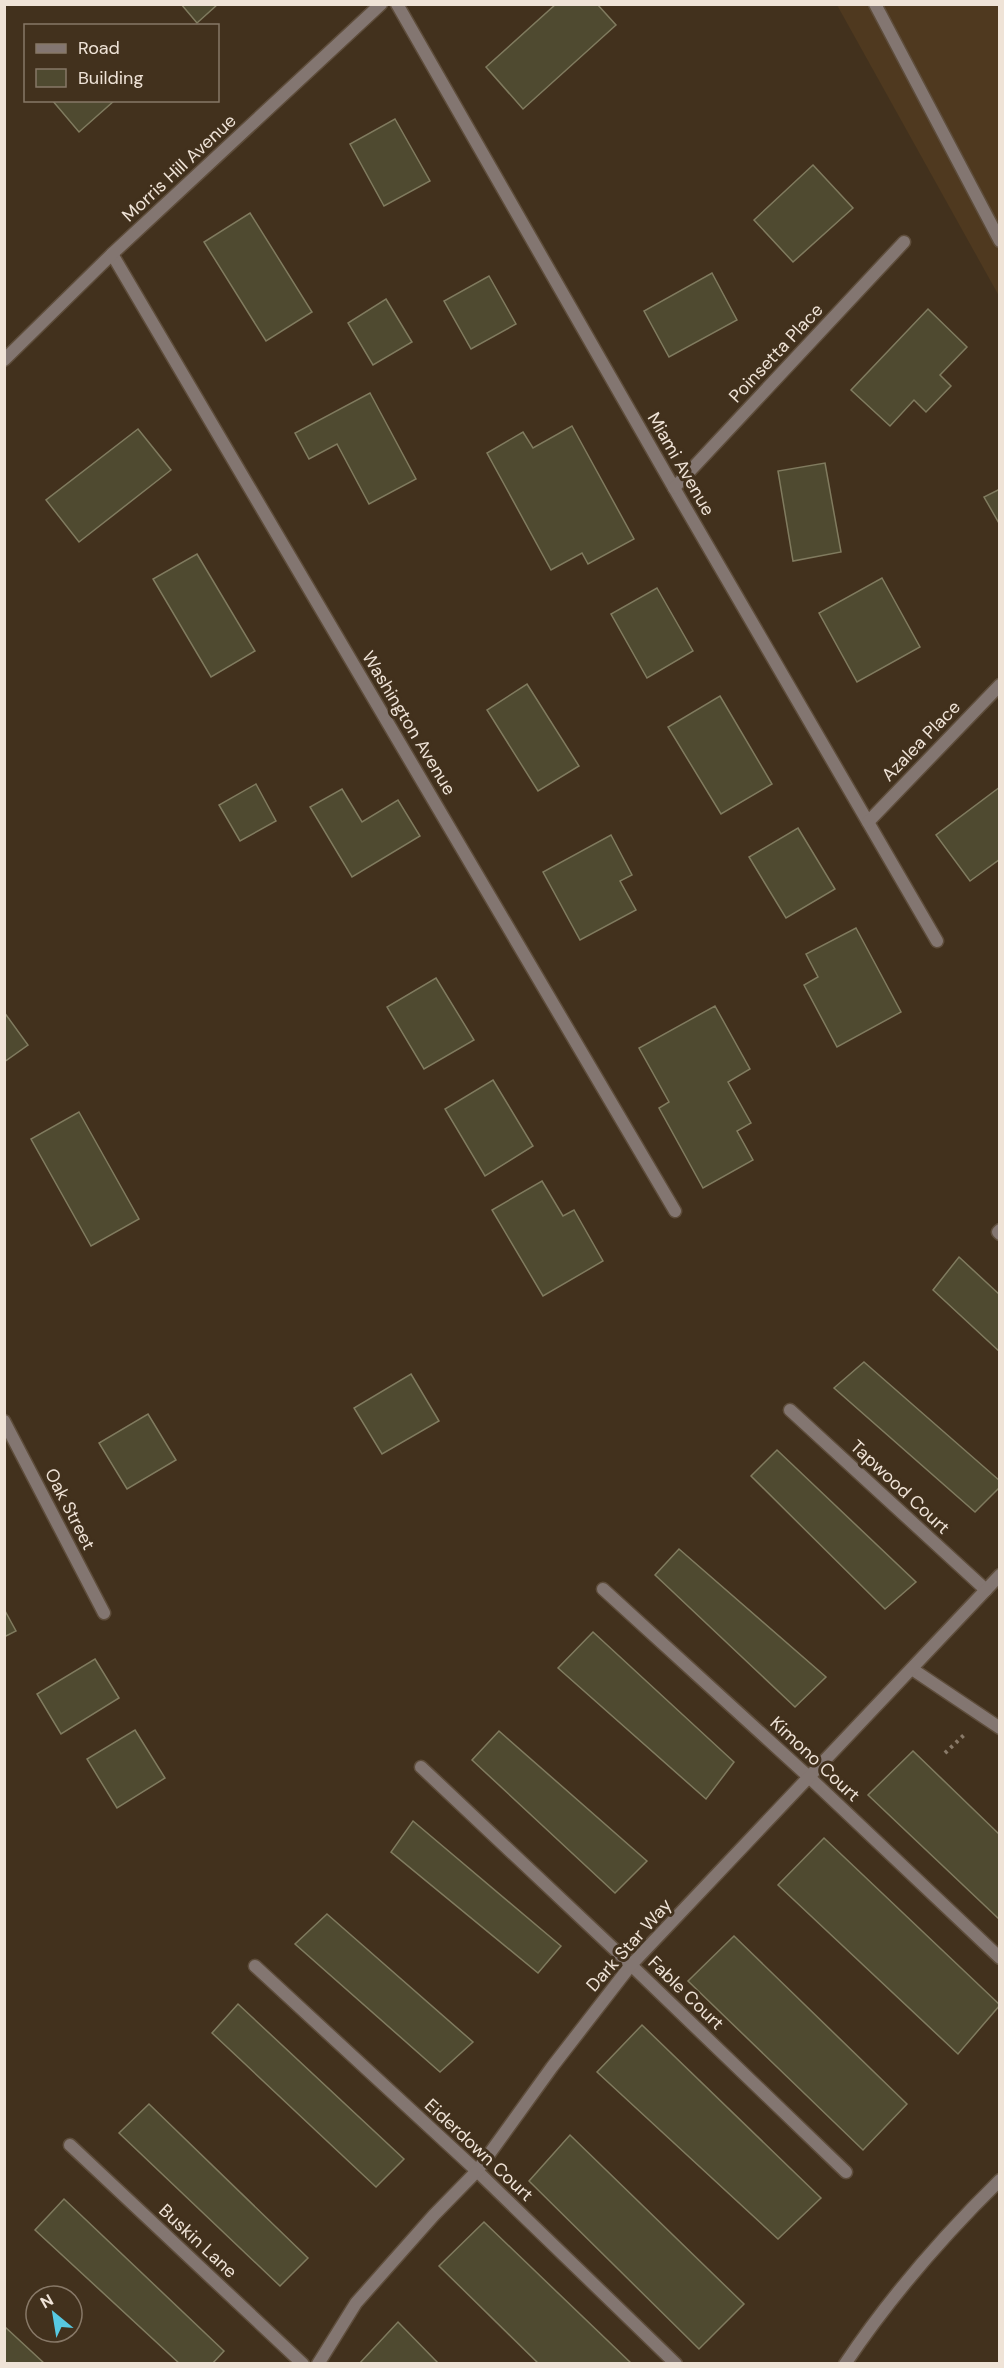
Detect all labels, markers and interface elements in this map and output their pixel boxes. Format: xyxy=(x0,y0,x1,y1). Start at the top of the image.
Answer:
legend xyxy=(24,24,219,102)
text: Road xyxy=(78,36,120,60)
text: Building xyxy=(78,66,143,90)
street label: Morris Hill Avenue xyxy=(117,109,241,227)
street label: Poinsetta Place xyxy=(724,298,828,408)
street label: Miami Avenue xyxy=(642,408,720,520)
street label: Washington Avenue xyxy=(356,646,462,800)
street label: Azalea Place xyxy=(876,695,966,787)
street label: Tapwood Court xyxy=(845,1435,955,1539)
street label: Oak Street xyxy=(39,1464,101,1554)
street label: Kimono Court xyxy=(765,1711,865,1807)
street label: Dark Star Way xyxy=(581,1893,677,1997)
street label: Fable Court xyxy=(643,1951,729,2035)
street label: Eiderdown Court xyxy=(419,2093,539,2207)
street label: Buskin Lane xyxy=(154,2199,242,2283)
north arrow xyxy=(24,2284,84,2344)
text: N xyxy=(36,2289,57,2313)

